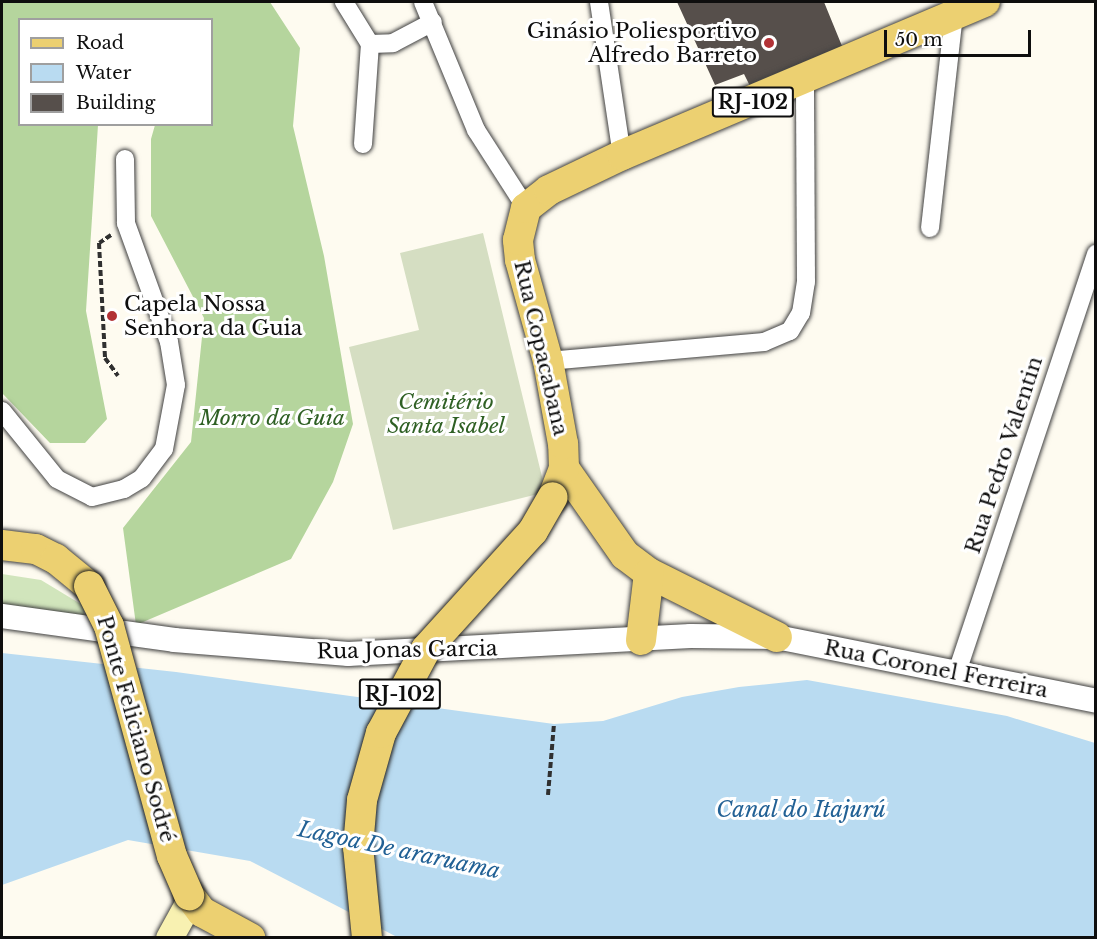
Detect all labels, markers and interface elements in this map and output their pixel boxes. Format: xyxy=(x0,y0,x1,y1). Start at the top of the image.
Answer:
legend xyxy=(18,18,213,126)
place label: Ginásio Poliesportivo Alfredo Barreto xyxy=(527,18,757,68)
scale bar xyxy=(887,18,1034,56)
text: 50 m xyxy=(895,29,943,51)
text: Road xyxy=(76,32,124,54)
marker: Ginásio Poliesportivo Alfredo Barreto xyxy=(762,36,776,50)
text: Water xyxy=(76,62,131,84)
road number: RJ-102 xyxy=(711,85,795,119)
text: Building xyxy=(76,92,155,114)
street label: Rua Copacabana xyxy=(509,258,573,438)
place label: Capela Nossa Senhora da Guia xyxy=(124,291,303,341)
marker: Capela Nossa Senhora da Guia xyxy=(105,309,119,323)
street label: Rua Pedro Valentin xyxy=(960,353,1048,557)
park label: Cemitério Santa Isabel xyxy=(387,389,505,439)
park label: Morro da Guia xyxy=(199,405,345,431)
street label: Ponte Feliciano Sodré xyxy=(92,613,180,845)
street label: Rua Coronel Ferreira xyxy=(822,635,1050,703)
street label: Rua Jonas Garcia xyxy=(316,636,498,664)
road number: RJ-102 xyxy=(358,677,442,711)
water label: Canal do Itajurú xyxy=(716,797,886,823)
water label: Lagoa De araruama xyxy=(295,816,503,884)

